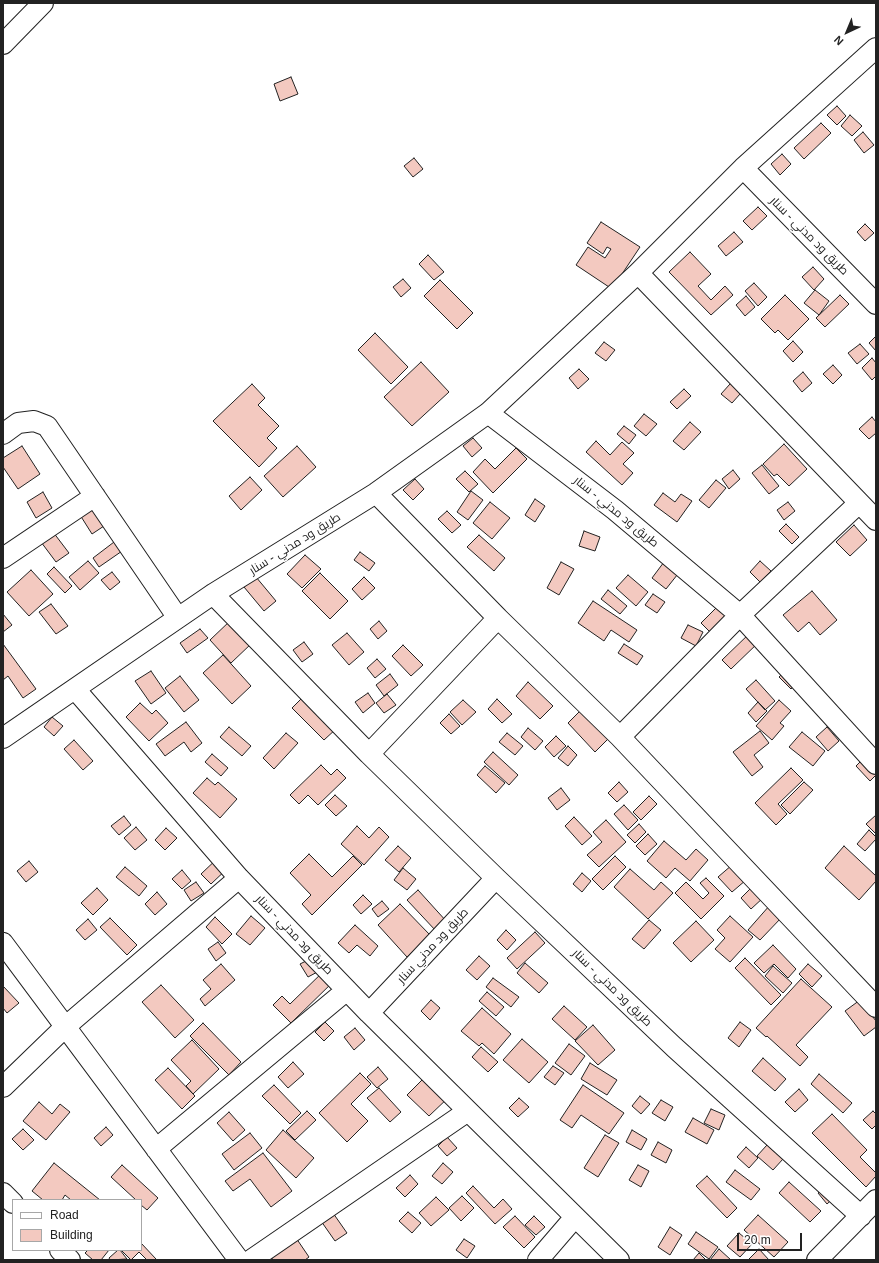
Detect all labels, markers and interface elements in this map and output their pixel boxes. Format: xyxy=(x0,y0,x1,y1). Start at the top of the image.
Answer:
north arrow xyxy=(827,12,867,52)
text: N xyxy=(832,34,846,48)
street label: طريق ود مدني - سنار xyxy=(767,194,851,278)
street label: طريق ود مدني - سنار xyxy=(571,473,661,551)
street label: طريق ود مدني - سنار xyxy=(247,510,343,578)
street label: طريق ود مدني - سنار xyxy=(252,892,336,978)
street label: طريق ود مدني سنار xyxy=(394,905,472,987)
street label: طريق ود مدني - سنار xyxy=(569,946,655,1030)
legend xyxy=(12,1199,142,1251)
text: Road xyxy=(50,1208,79,1222)
scale bar xyxy=(739,1225,804,1251)
text: Building xyxy=(50,1228,93,1242)
text: 20 m xyxy=(744,1233,771,1247)

